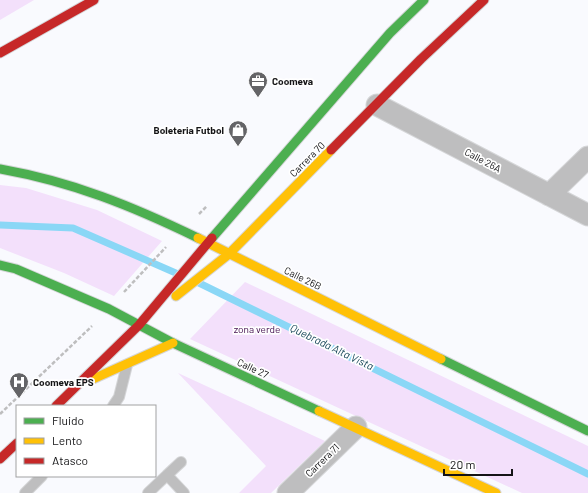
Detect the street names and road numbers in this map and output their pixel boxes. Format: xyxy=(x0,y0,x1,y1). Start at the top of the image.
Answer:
street label: Carrera 70 xyxy=(287,139,327,179)
street label: Calle 26A xyxy=(463,145,503,175)
street label: Calle 26B xyxy=(282,264,324,292)
street label: Calle 27 xyxy=(235,356,271,381)
street label: Carrera 71 xyxy=(302,441,342,479)

